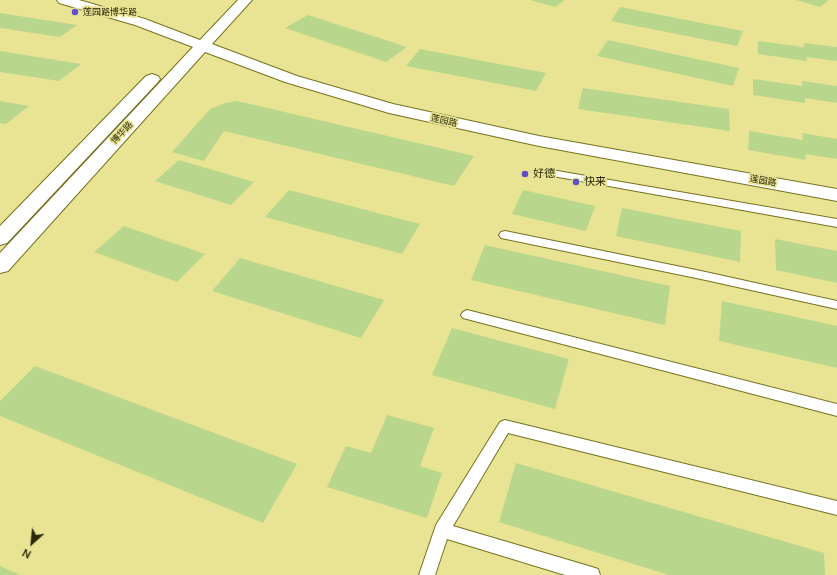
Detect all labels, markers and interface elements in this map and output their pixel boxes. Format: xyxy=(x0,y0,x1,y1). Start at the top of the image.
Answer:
marker: 莲园路博华路 xyxy=(70,7,80,17)
place label: 莲园路博华路 xyxy=(83,7,137,17)
street label: 莲园路 xyxy=(430,113,458,129)
street label: 博华路 xyxy=(109,119,135,147)
place label: 好德 xyxy=(533,167,555,181)
marker: 好德 xyxy=(520,169,530,179)
street label: 莲园路 xyxy=(749,173,777,189)
place label: 快来 xyxy=(584,175,606,189)
marker: 快来 xyxy=(571,177,581,187)
north arrow xyxy=(12,523,52,563)
text: N xyxy=(19,546,33,563)

